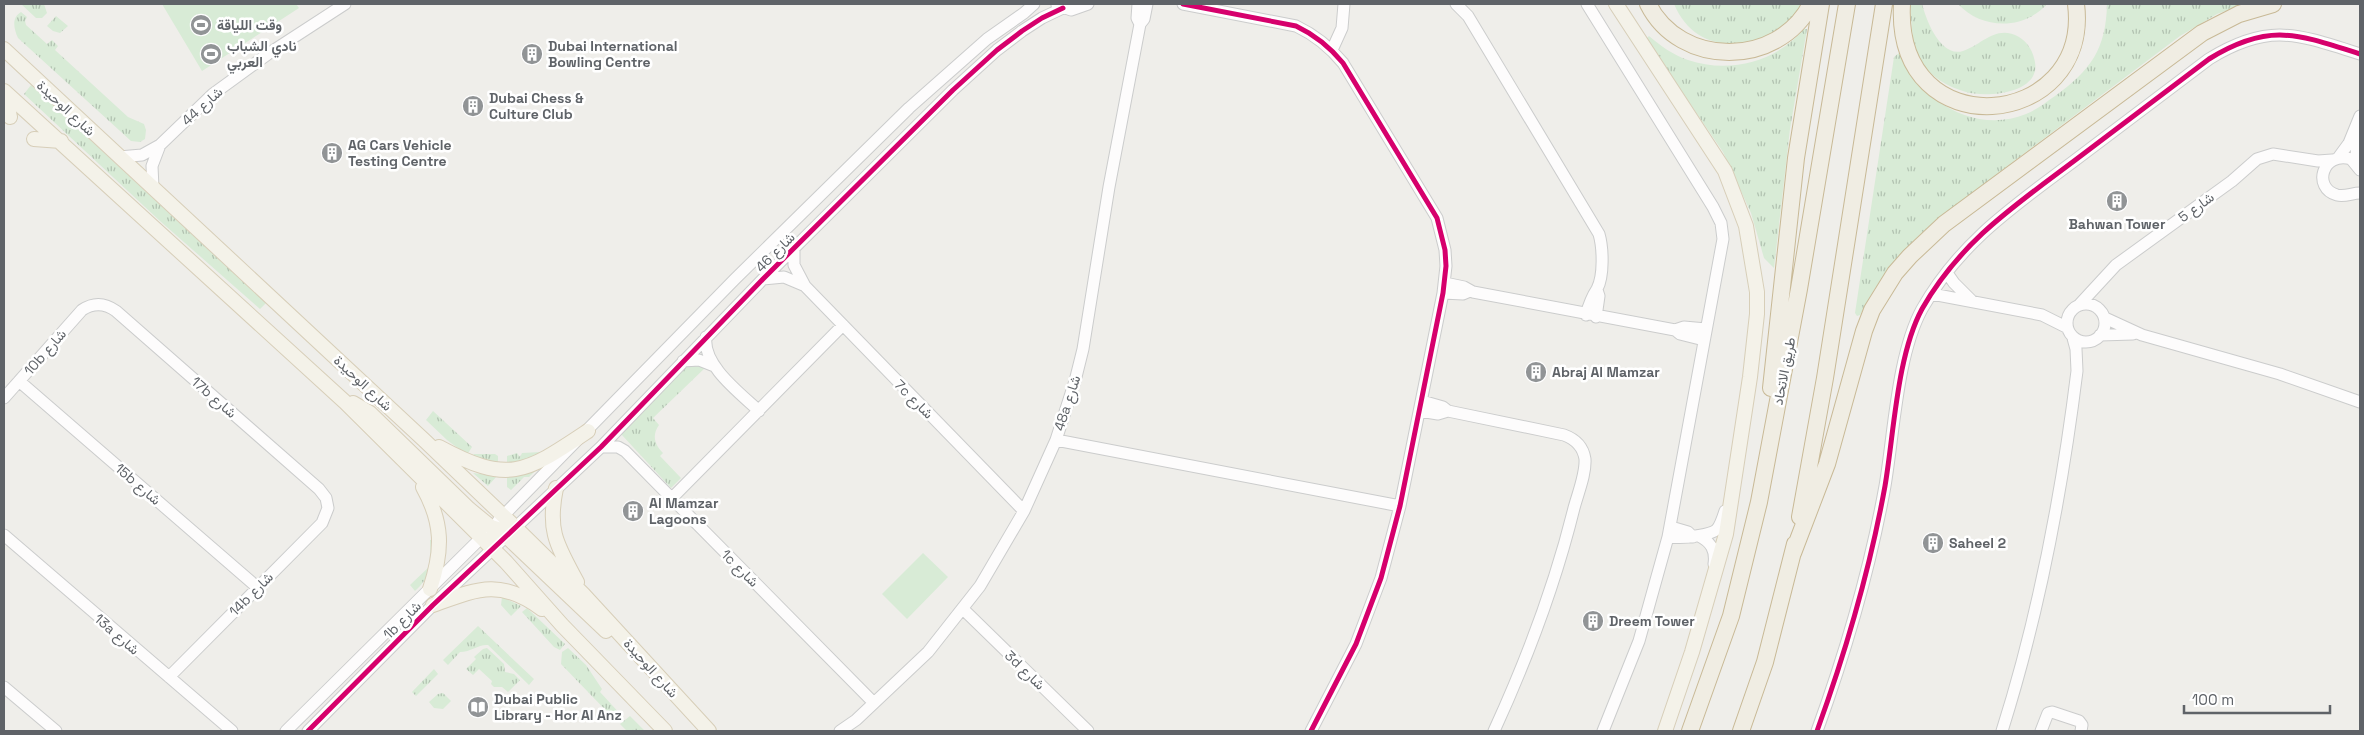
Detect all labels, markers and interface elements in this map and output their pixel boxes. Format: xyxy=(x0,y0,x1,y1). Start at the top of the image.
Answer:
sports icon: وقت اللياقة xyxy=(189,13,213,37)
place label: وقت اللياقة xyxy=(217,16,282,34)
place label: نادي الشباب العربي xyxy=(227,37,297,74)
place label: Dubai International Bowling Centre xyxy=(548,37,677,71)
sports icon: نادي الشباب العربي xyxy=(199,42,223,66)
building icon: Dubai International Bowling Centre xyxy=(520,42,544,66)
street label: شارع الوحيدة xyxy=(32,76,99,141)
street label: شارع 44 xyxy=(178,83,228,131)
place label: Dubai Chess & Culture Club xyxy=(489,89,584,123)
building icon: Dubai Chess & Culture Club xyxy=(461,94,485,118)
place label: AG Cars Vehicle Testing Centre xyxy=(348,136,452,170)
building icon: AG Cars Vehicle Testing Centre xyxy=(320,141,344,165)
street label: شارع 5 xyxy=(2174,188,2219,228)
building icon: Bahwan Tower xyxy=(2105,189,2129,213)
place label: Bahwan Tower xyxy=(2069,215,2166,233)
street label: شارع 46 xyxy=(751,228,800,277)
street label: 10b شارع xyxy=(20,325,72,380)
street label: طريق الاتحاد xyxy=(1769,336,1799,406)
street label: شارع الوحيدة xyxy=(329,351,396,416)
building icon: Abraj Al Mamzar xyxy=(1524,360,1548,384)
place label: Abraj Al Mamzar xyxy=(1552,363,1660,381)
street label: 17b شارع xyxy=(186,372,240,423)
street label: 48a شارع xyxy=(1050,373,1086,434)
street label: 7c شارع xyxy=(889,376,937,424)
street label: 15b شارع xyxy=(110,459,165,510)
place label: Al Mamzar Lagoons xyxy=(649,494,719,528)
building icon: Al Mamzar Lagoons xyxy=(621,499,645,523)
building icon: Saheel 2 xyxy=(1921,531,1945,555)
place label: Saheel 2 xyxy=(1949,534,2006,552)
street label: 1c شارع xyxy=(716,545,763,592)
street label: 14b شارع xyxy=(225,568,278,621)
street label: 1b شارع xyxy=(379,597,426,644)
street label: 13a شارع xyxy=(89,609,143,660)
building icon: Dreem Tower xyxy=(1581,609,1605,633)
place label: Dreem Tower xyxy=(1609,612,1695,630)
street label: شارع الوحيدة xyxy=(618,635,682,703)
street label: 3d شارع xyxy=(1000,646,1049,695)
scale bar xyxy=(2184,682,2330,714)
place label: Dubai Public Library - Hor Al Anz xyxy=(494,690,622,724)
text: 100 m xyxy=(2192,690,2234,709)
library icon: Dubai Public Library - Hor Al Anz xyxy=(466,695,490,719)

